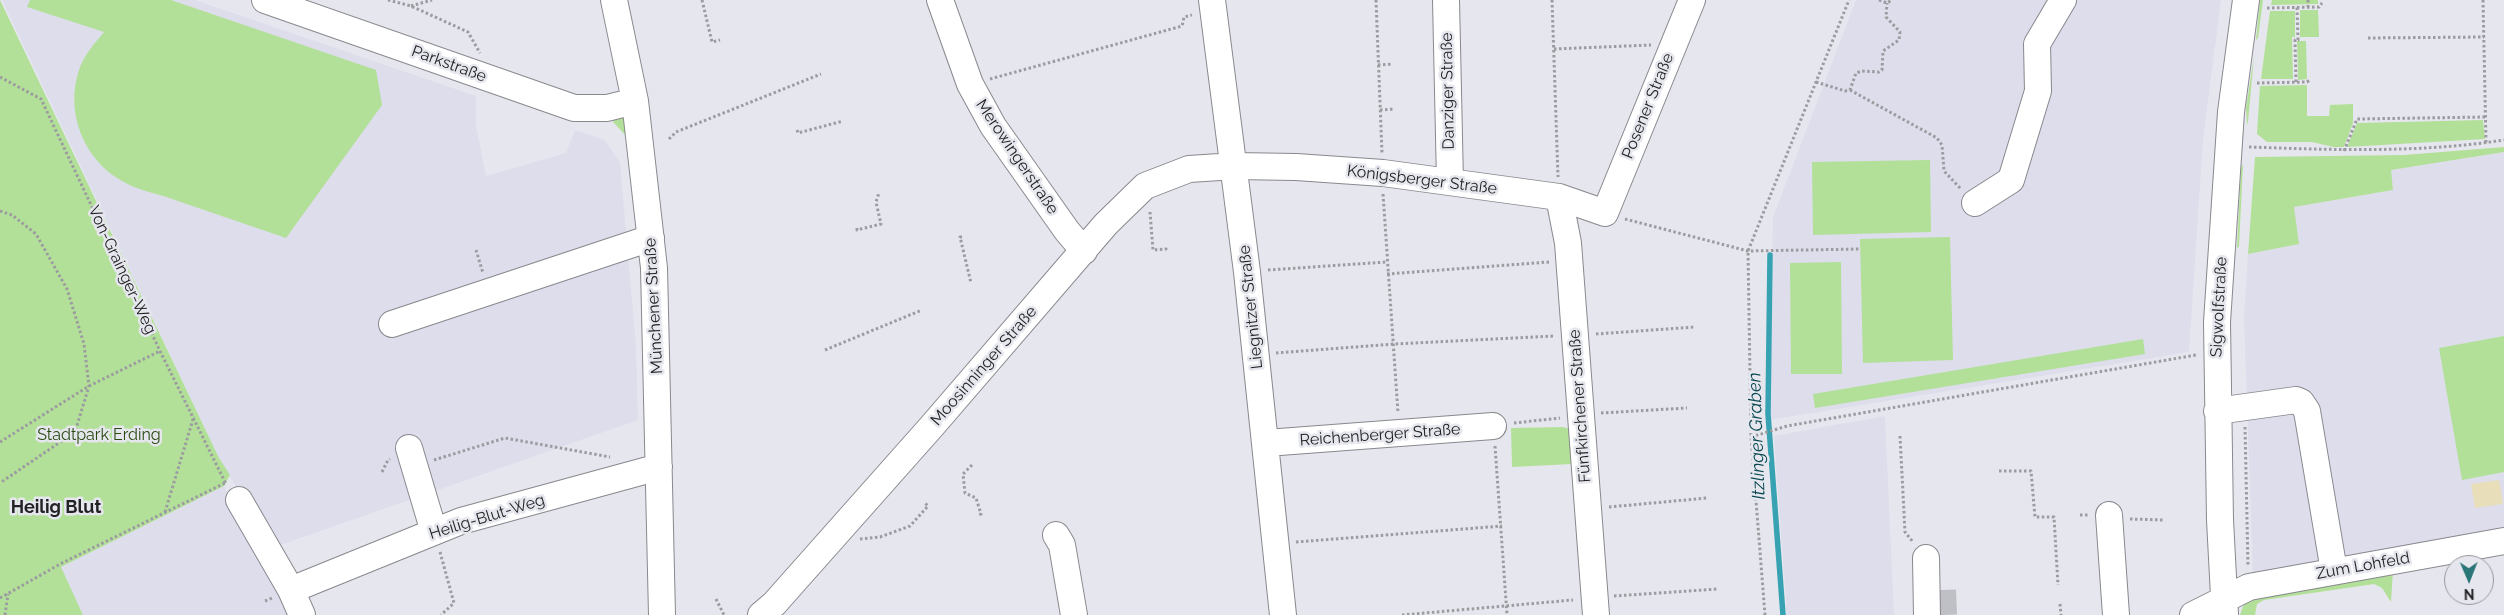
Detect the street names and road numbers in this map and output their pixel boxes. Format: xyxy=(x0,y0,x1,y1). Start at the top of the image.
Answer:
street label: Danziger Straße xyxy=(1437,32,1459,150)
street label: Parkstraße xyxy=(409,42,489,86)
street label: Posener Straße xyxy=(1618,50,1678,162)
street label: Merowingerstraße xyxy=(972,96,1062,218)
street label: Königsberger Straße xyxy=(1346,161,1498,199)
street label: Von-Grainger-Weg xyxy=(84,203,160,337)
street label: Münchener Straße xyxy=(641,237,667,375)
street label: Liegnitzer Straße xyxy=(1235,244,1267,370)
street label: Sigwolfstraße xyxy=(2207,256,2231,358)
street label: Moosinninger Straße xyxy=(927,302,1041,430)
street label: Fünfkirchener Straße xyxy=(1565,329,1595,483)
street label: Reichenberger Straße xyxy=(1299,420,1461,450)
street label: Heilig-Blut-Weg xyxy=(427,490,547,544)
street label: Zum Lohfeld xyxy=(2315,548,2411,584)

